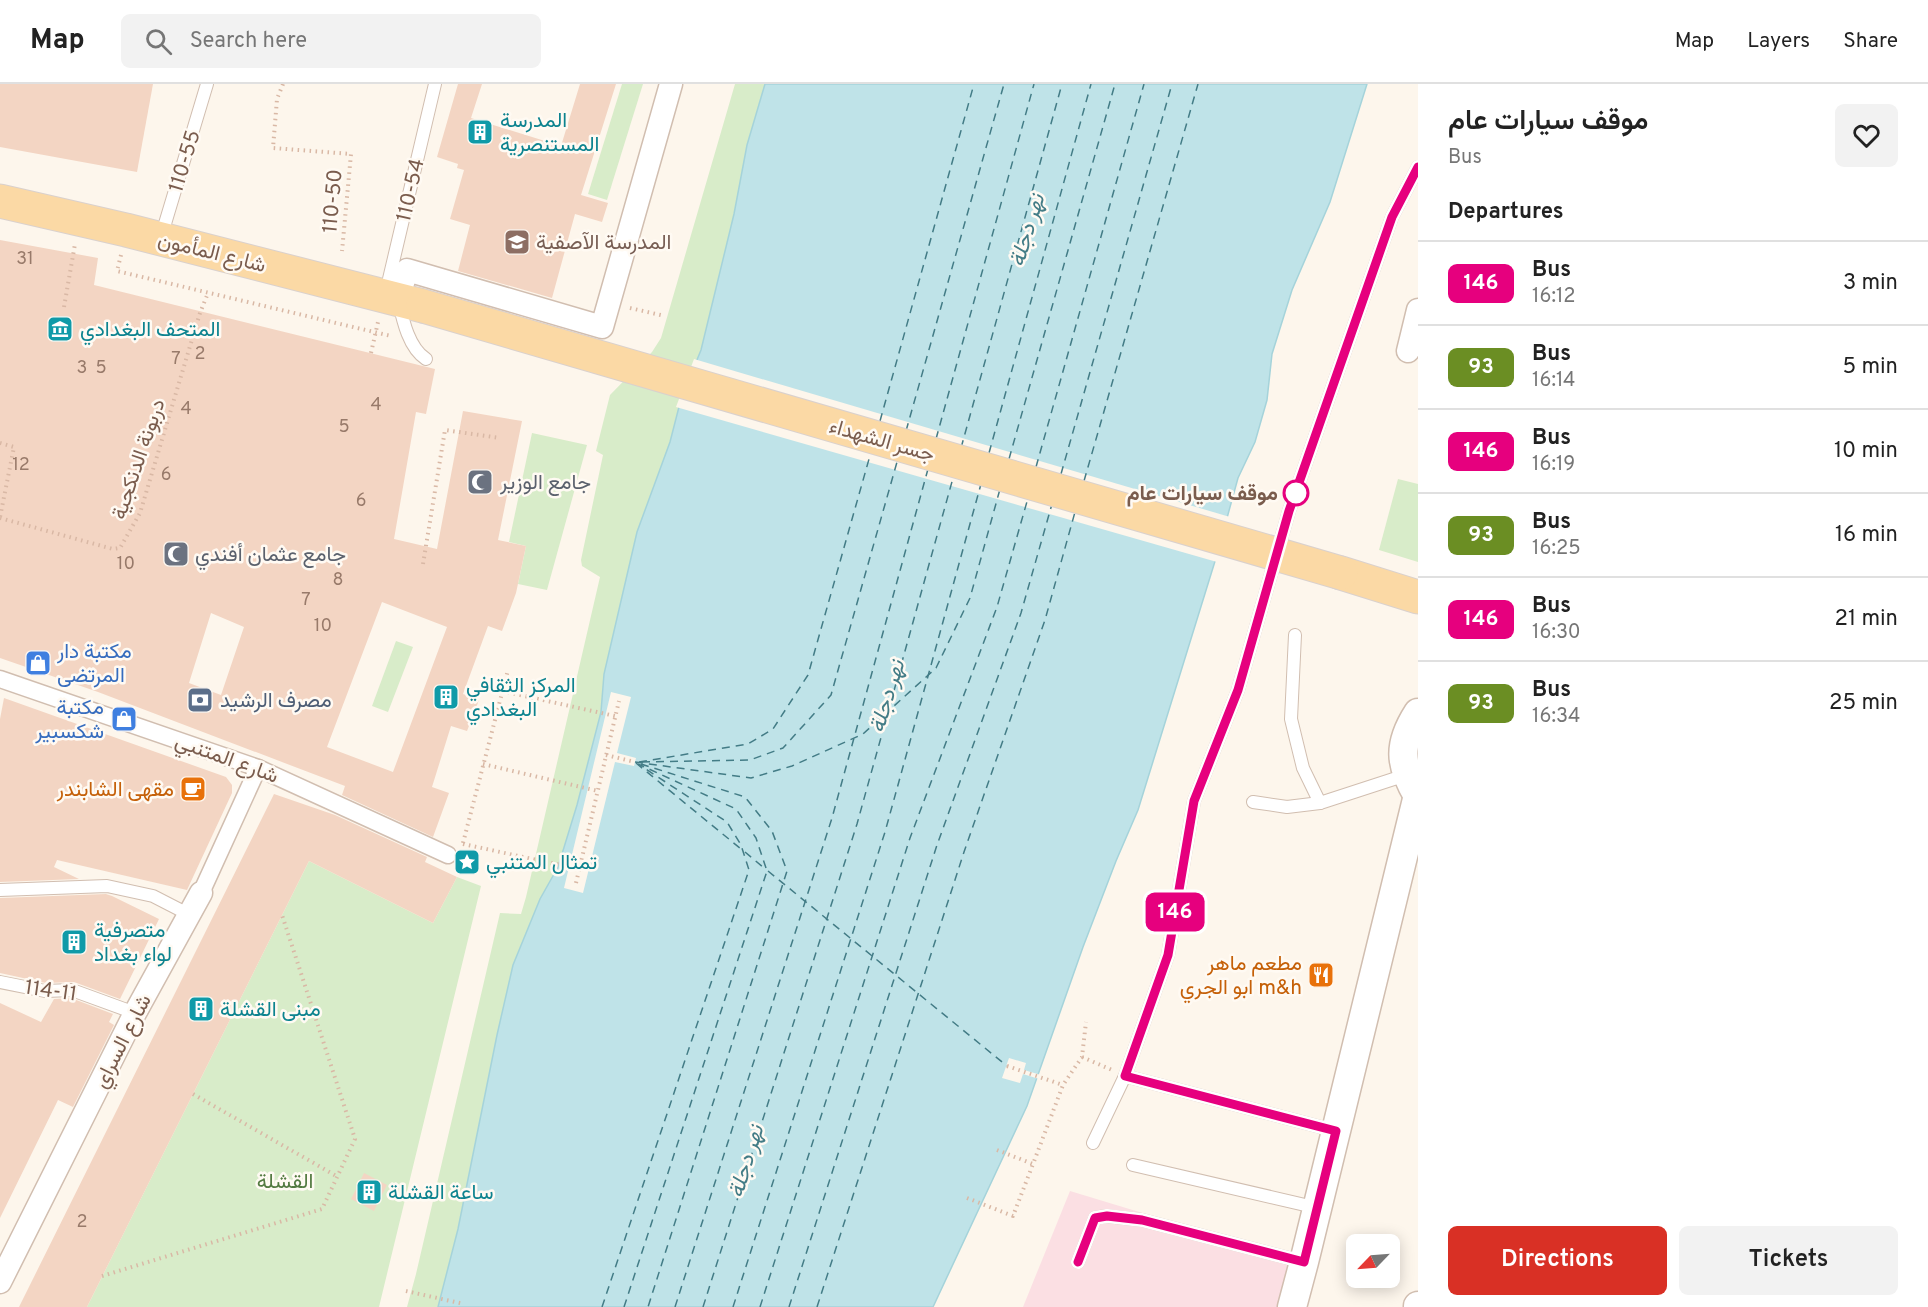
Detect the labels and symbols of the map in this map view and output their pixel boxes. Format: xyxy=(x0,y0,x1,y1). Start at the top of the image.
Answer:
place label: المدرسة المستنصرية xyxy=(500,108,599,159)
building icon: المدرسة المستنصرية xyxy=(465,117,495,147)
street label: 110-55 xyxy=(163,127,208,196)
street label: 110-54 xyxy=(391,156,432,225)
street label: 110-50 xyxy=(317,168,350,234)
water label: نهر دجلة xyxy=(1005,190,1053,270)
street label: شارع المأمون xyxy=(155,227,268,280)
school or university icon: المدرسة الآصفية xyxy=(502,227,532,257)
place label: المدرسة الآصفية xyxy=(536,230,671,257)
house number: 31 xyxy=(16,248,34,271)
museum icon: المتحف البغدادي xyxy=(45,314,75,344)
place label: المتحف البغدادي xyxy=(80,317,220,346)
house number: 2 xyxy=(194,343,206,366)
house number: 7 xyxy=(171,348,181,371)
house number: 3 xyxy=(77,357,87,380)
house number: 5 xyxy=(95,357,107,380)
house number: 4 xyxy=(370,394,382,417)
street label: دربونة الدنكجية xyxy=(106,396,173,523)
house number: 4 xyxy=(180,398,192,421)
street label: جسر الشهداء xyxy=(826,414,937,469)
house number: 5 xyxy=(338,416,350,439)
house number: 12 xyxy=(12,454,30,477)
house number: 6 xyxy=(161,464,171,487)
mosque icon: جامع الوزير xyxy=(465,467,495,497)
place label: جامع الوزير xyxy=(499,470,591,497)
marker: موقف سيارات عام xyxy=(1283,480,1309,506)
place label: موقف سيارات عام xyxy=(1127,481,1278,508)
house number: 6 xyxy=(356,490,366,513)
mosque icon: جامع عثمان أفندي xyxy=(161,539,191,569)
place label: جامع عثمان أفندي xyxy=(195,542,346,571)
house number: 10 xyxy=(117,553,135,576)
house number: 8 xyxy=(333,569,344,592)
house number: 7 xyxy=(301,589,311,612)
house number: 10 xyxy=(314,615,332,638)
place label: مكتبة دار المرتضى xyxy=(56,639,132,690)
shop icon: مكتبة دار المرتضى xyxy=(23,648,53,678)
water label: نهر دجلة xyxy=(865,656,913,736)
place label: المركز الثقافي البغدادي xyxy=(466,673,576,726)
building icon: المركز الثقافي البغدادي xyxy=(431,682,461,712)
bank icon: مصرف الرشيد xyxy=(185,685,215,715)
place label: مصرف الرشيد xyxy=(220,688,332,715)
place label: مكتبة شكسبير xyxy=(34,695,104,746)
shop icon: مكتبة شكسبير xyxy=(109,704,139,734)
street label: شارع المتنبي xyxy=(170,728,282,792)
cafe icon: مقهى الشابندر xyxy=(178,774,208,804)
place label: مقهى الشابندر xyxy=(56,777,174,804)
place icon: تمثال المتنبي xyxy=(452,847,482,877)
place label: تمثال المتنبي xyxy=(486,850,597,879)
line badge: 146 xyxy=(1140,892,1210,932)
place label: متصرفية لواء بغداد xyxy=(94,918,172,969)
building icon: متصرفية لواء بغداد xyxy=(59,927,89,957)
place label: مطعم ماهر ابو الجري m&h xyxy=(1180,951,1302,1004)
restaurant icon: مطعم ماهر ابو الجري m&h xyxy=(1306,960,1336,990)
street label: 114-11 xyxy=(23,974,79,1008)
street label: شارع السراي xyxy=(88,990,160,1094)
building icon: مبنى القشلة xyxy=(186,994,216,1024)
place label: مبنى القشلة xyxy=(220,997,321,1024)
water label: نهر دجلة xyxy=(724,1121,772,1201)
park label: القشلة xyxy=(257,1169,313,1196)
building icon: ساعة القشلة xyxy=(354,1177,384,1207)
place label: ساعة القشلة xyxy=(388,1180,494,1207)
house number: 2 xyxy=(76,1211,88,1234)
north arrow xyxy=(1346,1234,1400,1288)

